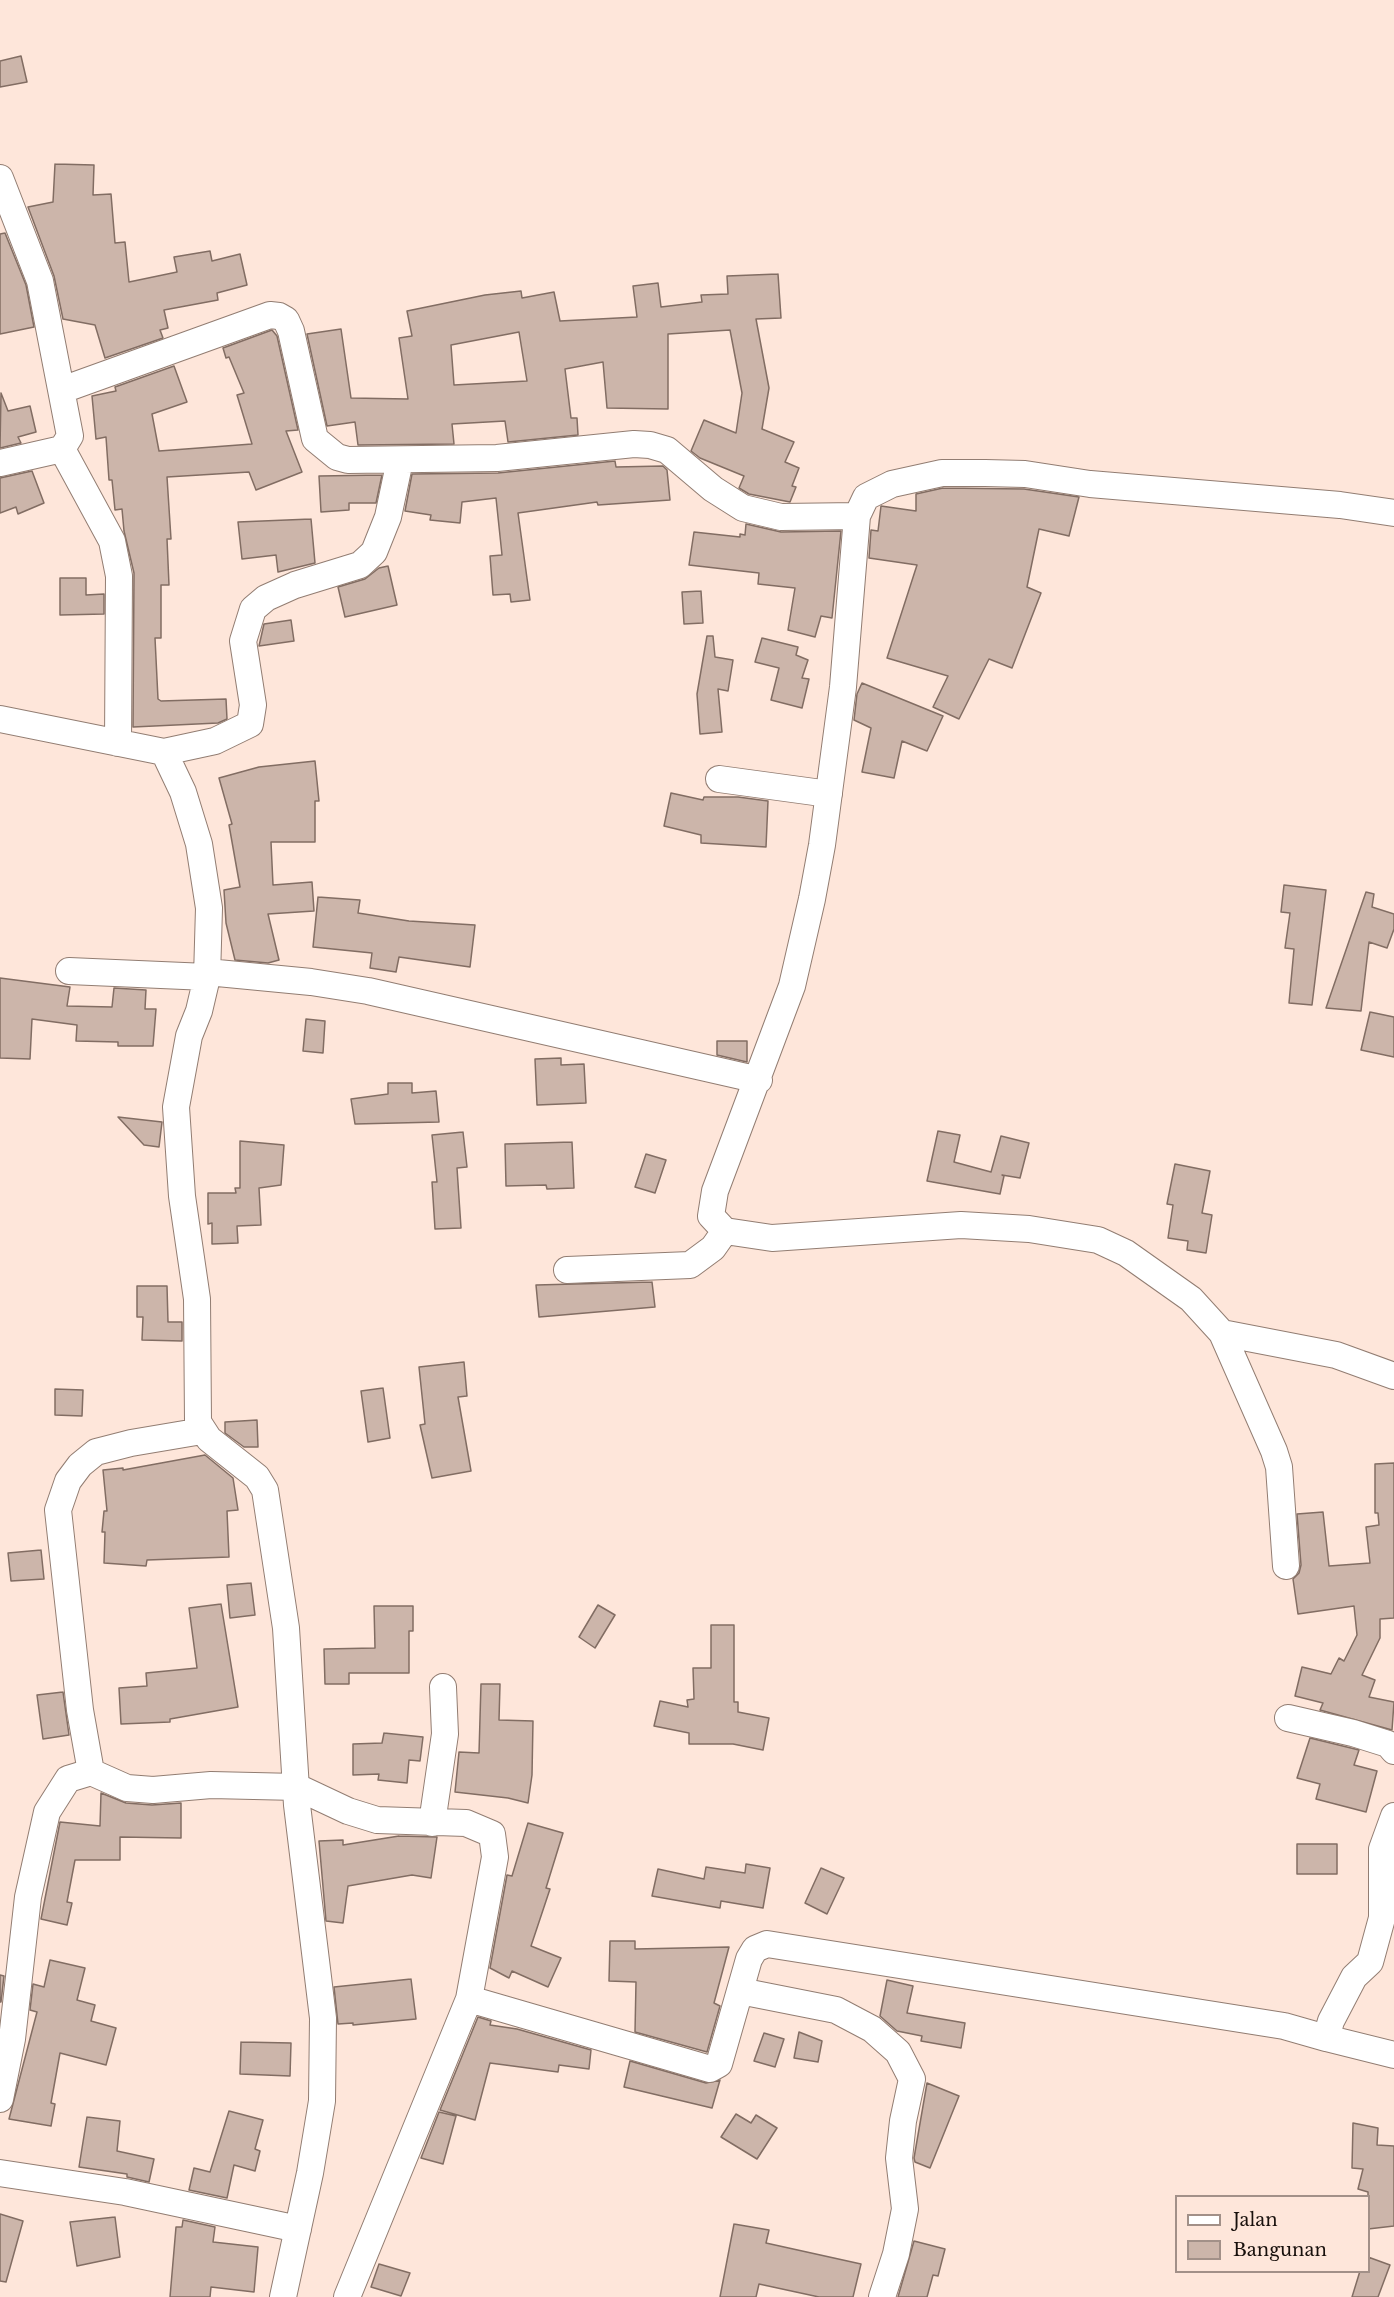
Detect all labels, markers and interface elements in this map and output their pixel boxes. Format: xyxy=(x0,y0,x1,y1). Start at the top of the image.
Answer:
legend xyxy=(1175,2195,1370,2273)
text: Jalan xyxy=(1233,2209,1278,2231)
text: Bangunan xyxy=(1233,2239,1327,2261)

